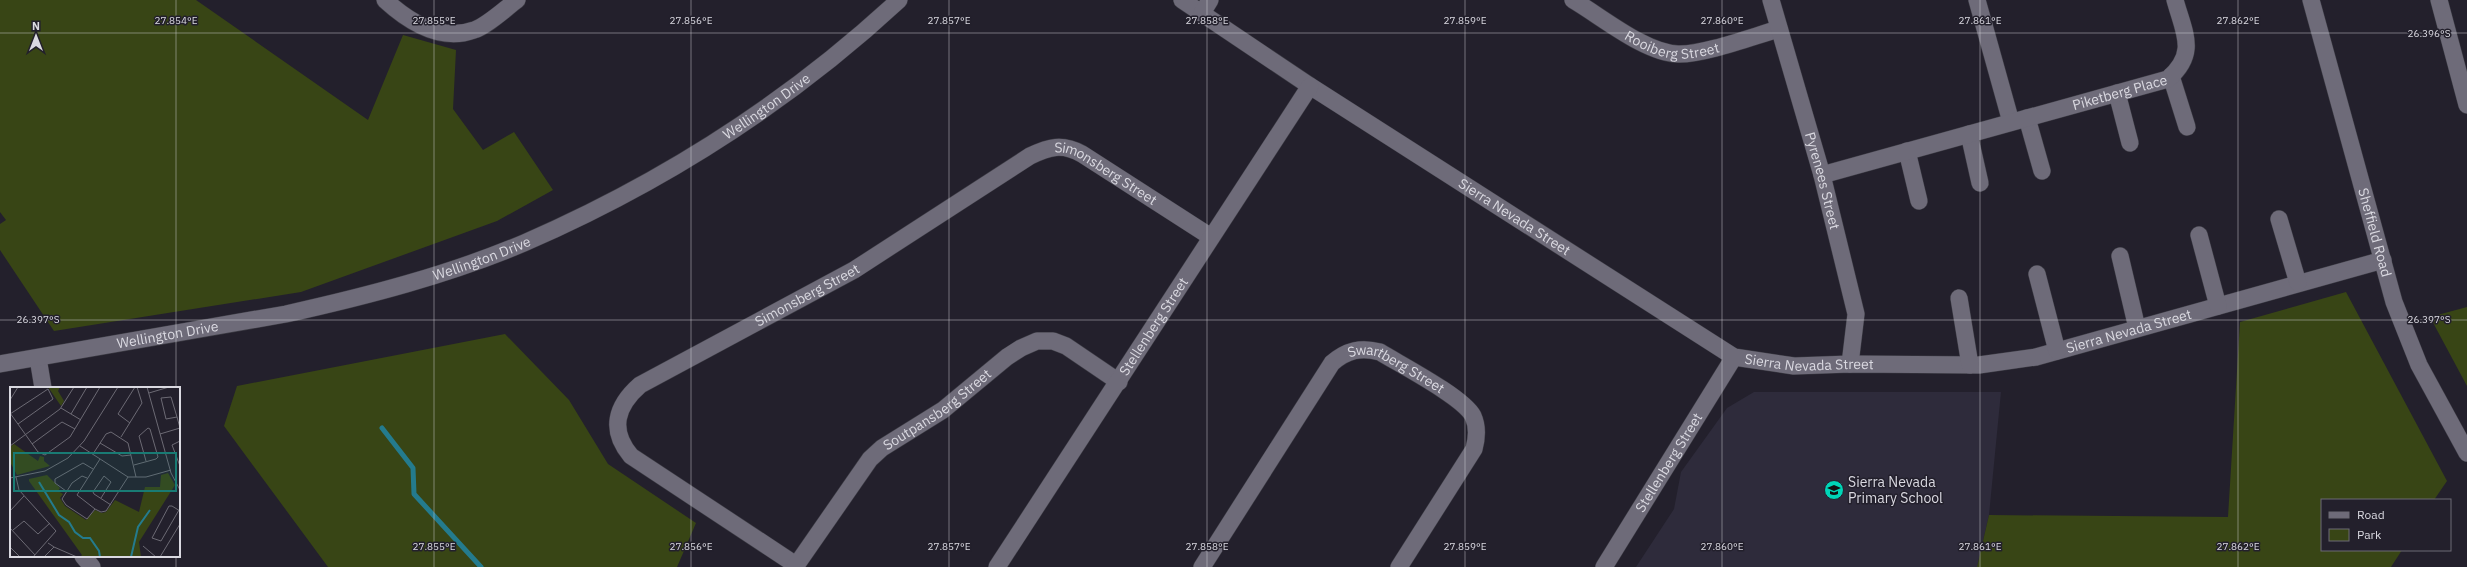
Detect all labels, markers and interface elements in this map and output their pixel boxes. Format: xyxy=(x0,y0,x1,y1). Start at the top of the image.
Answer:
text: 27.854°E xyxy=(154,14,198,27)
text: 27.855°E xyxy=(412,14,456,27)
text: 27.856°E xyxy=(669,14,713,27)
text: 27.857°E xyxy=(927,14,971,27)
text: 27.858°E xyxy=(1185,14,1229,27)
text: 27.859°E xyxy=(1443,14,1487,27)
text: 27.860°E xyxy=(1700,14,1744,27)
text: 27.861°E xyxy=(1958,14,2002,27)
text: 27.862°E xyxy=(2216,14,2260,27)
north arrow xyxy=(16,16,56,56)
text: N xyxy=(32,19,40,33)
street label: Rooiberg Street xyxy=(1622,27,1721,63)
text: 26.396°S xyxy=(2407,27,2451,40)
street label: Wellington Drive xyxy=(719,69,814,143)
street label: Piketberg Place xyxy=(2070,71,2169,114)
street label: Pyrenees Street xyxy=(1801,130,1844,231)
street label: Simonsberg Street xyxy=(1054,138,1161,209)
street label: Sierra Nevada Street xyxy=(1455,174,1574,259)
street label: Sheffield Road xyxy=(2354,186,2396,279)
street label: Wellington Drive xyxy=(431,232,534,284)
street label: Simonsberg Street xyxy=(752,260,863,331)
street label: Stellenberg Street xyxy=(1115,274,1192,379)
street label: Sierra Nevada Street xyxy=(2064,305,2194,357)
text: 26.397°S xyxy=(16,313,60,326)
text: 26.397°S xyxy=(2407,313,2451,326)
street label: Wellington Drive xyxy=(115,317,220,352)
street label: Swartberg Street xyxy=(1345,340,1448,397)
street label: Sierra Nevada Street xyxy=(1743,350,1874,375)
street label: Soutpansberg Street xyxy=(880,365,995,454)
inset map xyxy=(10,387,180,557)
street label: Stellenberg Street xyxy=(1631,409,1706,515)
place label: Sierra Nevada Primary School xyxy=(1848,473,1943,507)
school or university icon: Sierra Nevada Primary School xyxy=(1823,479,1845,501)
legend xyxy=(2321,499,2451,551)
text: Road xyxy=(2357,507,2385,522)
text: Park xyxy=(2357,527,2382,542)
text: 27.855°E xyxy=(412,540,456,553)
text: 27.856°E xyxy=(669,540,713,553)
text: 27.857°E xyxy=(927,540,971,553)
text: 27.858°E xyxy=(1185,540,1229,553)
text: 27.859°E xyxy=(1443,540,1487,553)
text: 27.860°E xyxy=(1700,540,1744,553)
text: 27.861°E xyxy=(1958,540,2002,553)
text: 27.862°E xyxy=(2216,540,2260,553)

